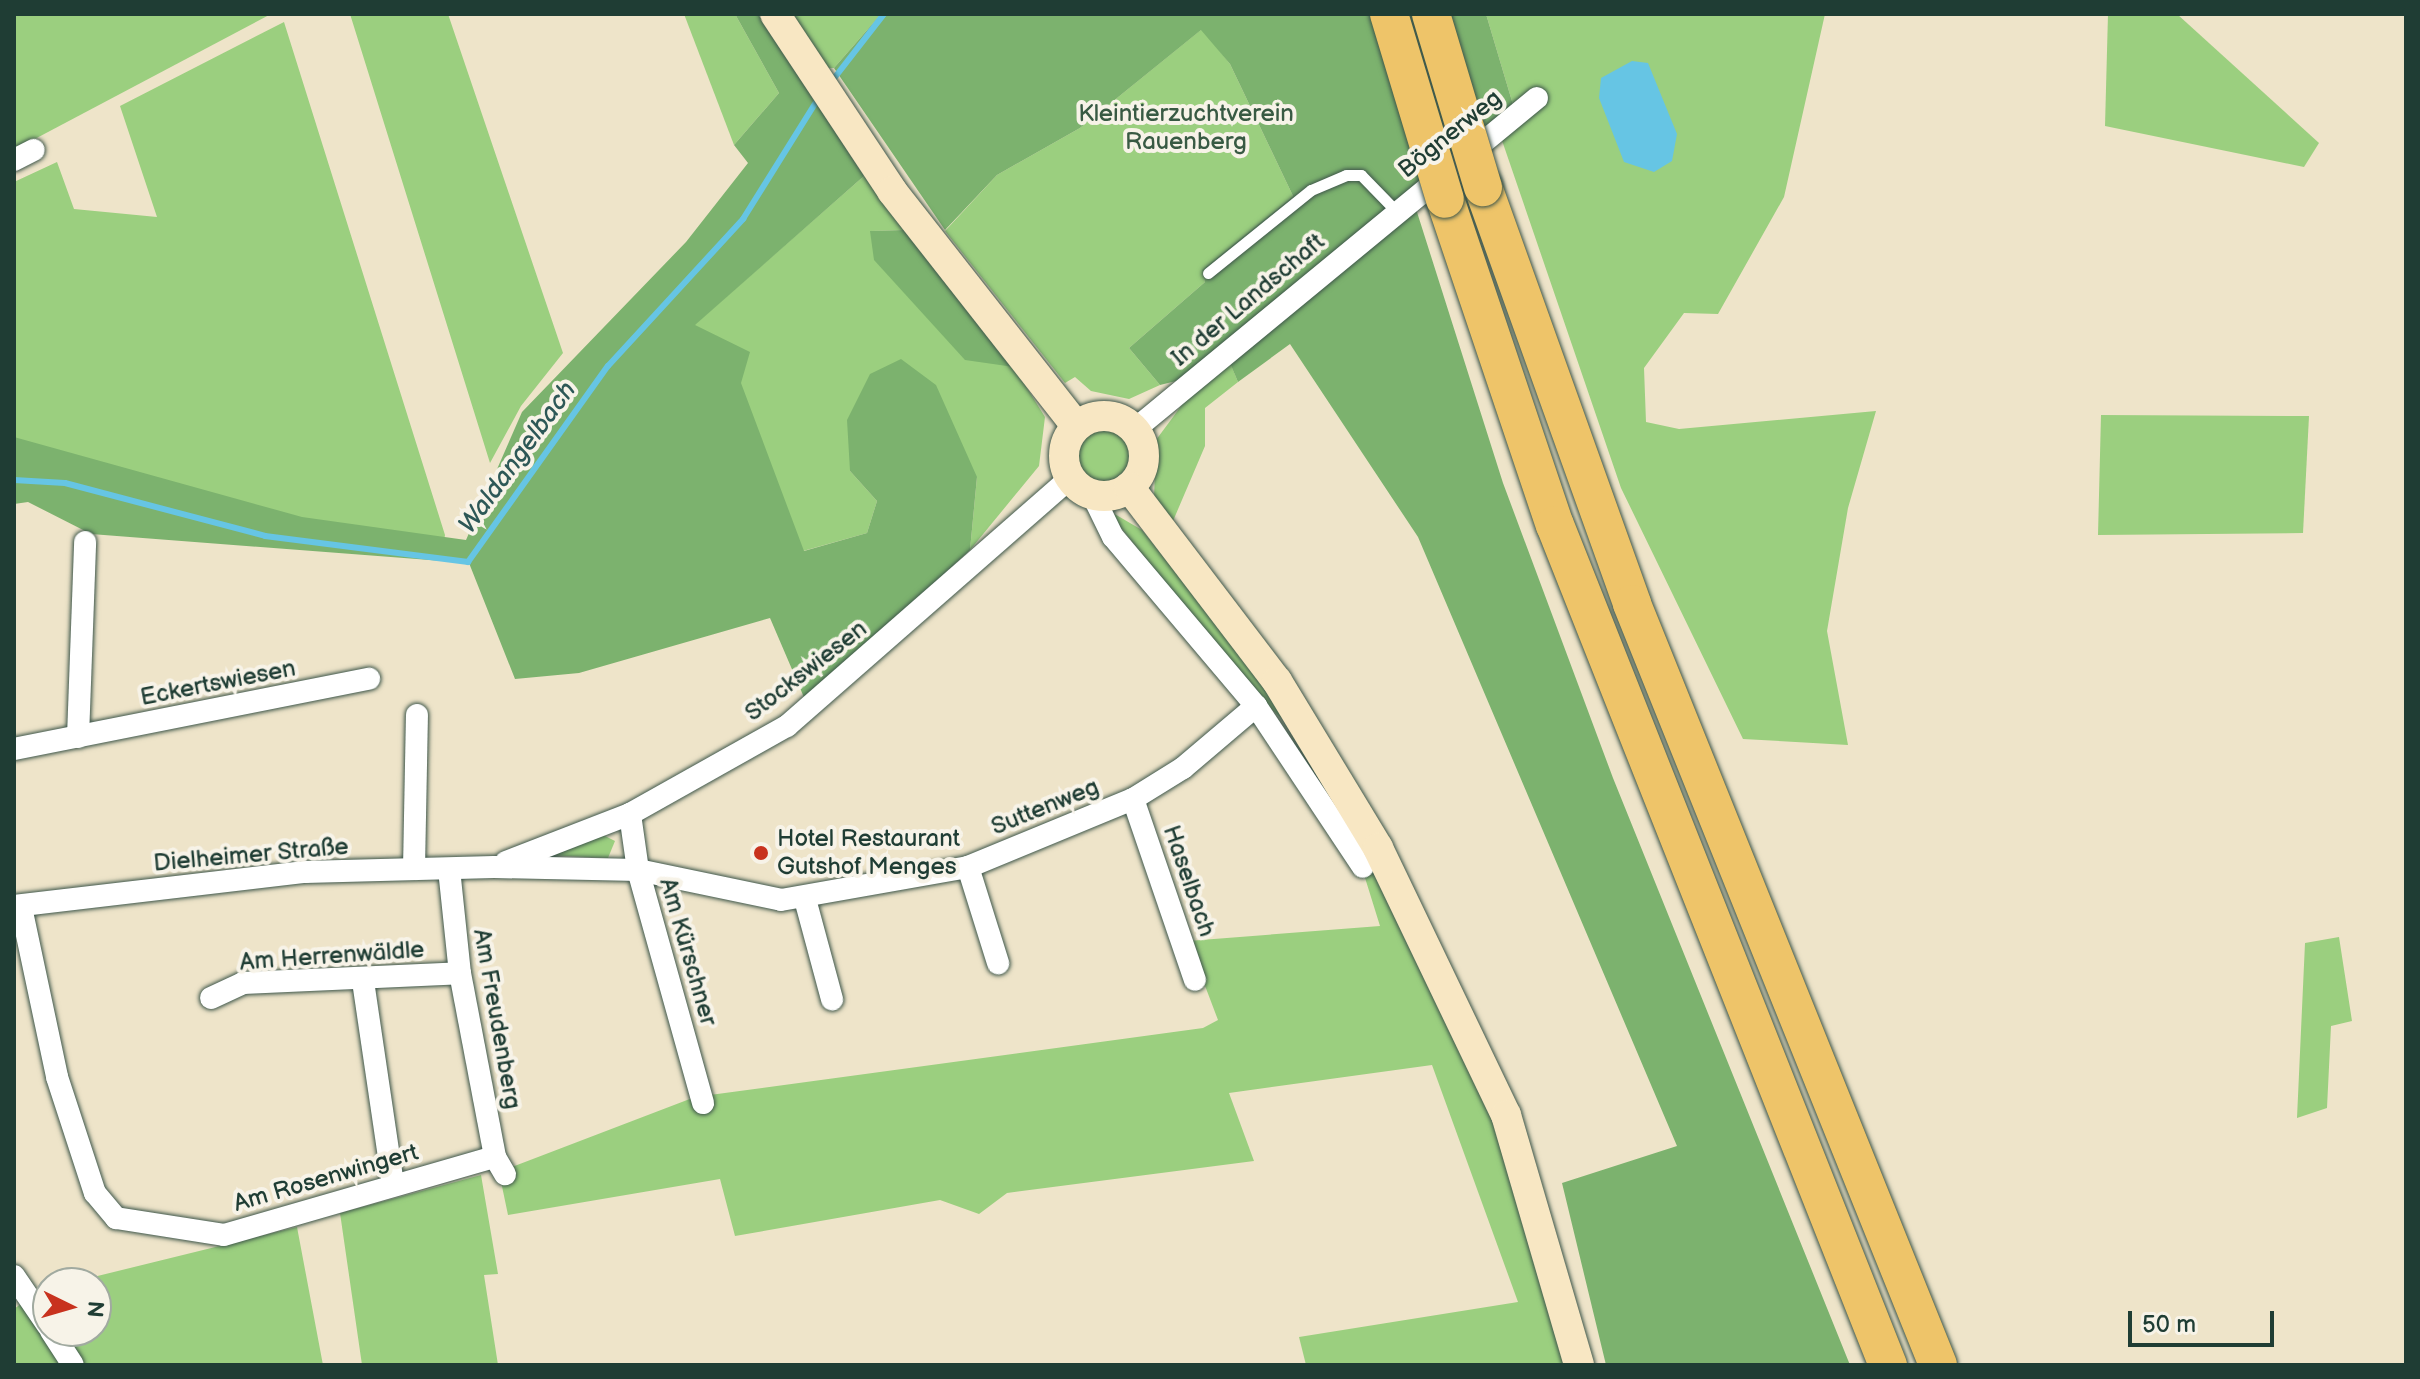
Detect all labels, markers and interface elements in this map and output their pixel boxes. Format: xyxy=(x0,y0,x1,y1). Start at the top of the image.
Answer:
street label: Bögnerweg xyxy=(1393,84,1507,184)
park label: Kleintierzuchtverein Rauenberg xyxy=(1078,100,1294,156)
street label: In der Landschaft xyxy=(1166,228,1330,372)
water label: Waldangelbach xyxy=(452,376,584,540)
street label: Stockswiesen xyxy=(739,614,873,728)
street label: Eckertswiesen xyxy=(138,654,298,712)
street label: Suttenweg xyxy=(987,772,1103,842)
street label: Haselbach xyxy=(1157,822,1221,940)
place label: Hotel Restaurant Gutshof Menges xyxy=(777,825,960,881)
street label: Dielheimer Straße xyxy=(152,832,350,878)
marker: Hotel Restaurant Gutshof Menges xyxy=(752,844,770,862)
street label: Am Kürschner xyxy=(653,875,723,1029)
street label: Am Freudenberg xyxy=(467,927,527,1111)
street label: Am Herrenwäldle xyxy=(239,935,425,977)
street label: Am Rosenwingert xyxy=(230,1138,422,1218)
north arrow xyxy=(32,1267,112,1347)
scale bar xyxy=(2132,1295,2278,1345)
text: N xyxy=(80,1300,109,1318)
text: 50 m xyxy=(2142,1310,2196,1339)

